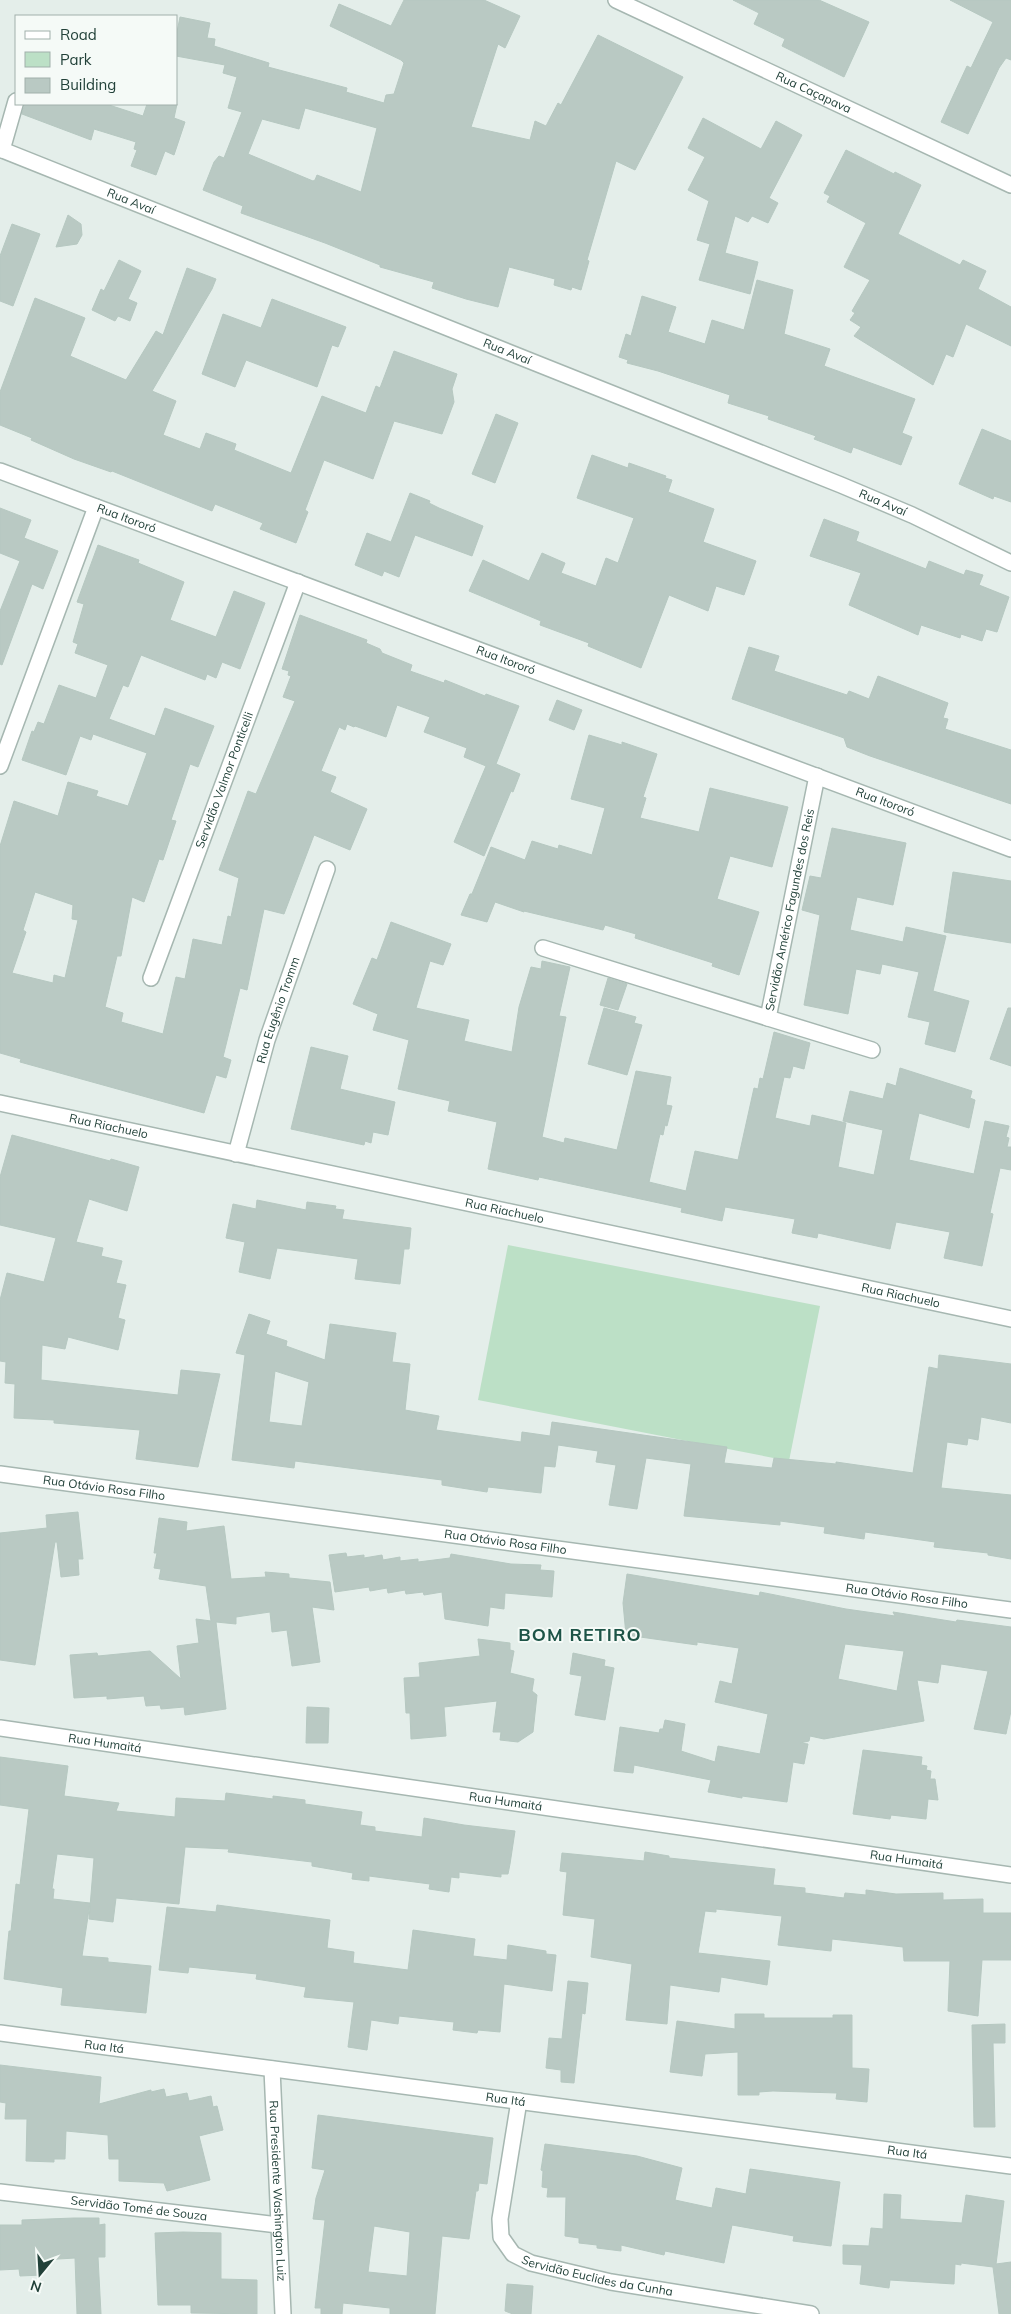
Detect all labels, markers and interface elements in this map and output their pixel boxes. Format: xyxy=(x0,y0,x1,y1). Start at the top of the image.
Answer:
legend xyxy=(15,15,178,105)
text: Road xyxy=(60,25,97,44)
text: Park xyxy=(60,50,92,69)
street label: Rua Caçapava xyxy=(773,68,854,116)
text: Building xyxy=(60,75,116,94)
street label: Rua Avaí xyxy=(105,185,158,218)
street label: Rua Avaí xyxy=(481,335,534,368)
street label: Rua Avaí xyxy=(857,485,910,519)
street label: Rua Itororó xyxy=(95,500,158,536)
street label: Rua Itororó xyxy=(474,642,538,678)
street label: Servidão Valmor Ponticelli xyxy=(192,710,256,850)
street label: Rua Itororó xyxy=(854,784,917,819)
street label: Servidão Américo Fagundes dos Reis xyxy=(762,807,817,1012)
street label: Rua Eugênio Tromm xyxy=(253,955,303,1065)
street label: Rua Riachuelo xyxy=(68,1110,150,1141)
street label: Rua Riachuelo xyxy=(464,1195,546,1226)
street label: Rua Riachuelo xyxy=(860,1279,942,1311)
street label: Rua Otávio Rosa Filho xyxy=(42,1472,166,1503)
street label: Rua Otávio Rosa Filho xyxy=(443,1526,568,1557)
street label: Rua Otávio Rosa Filho xyxy=(845,1580,969,1611)
district label: BOM RETIRO xyxy=(518,1623,642,1646)
street label: Rua Humaitá xyxy=(67,1730,143,1755)
street label: Rua Humaitá xyxy=(468,1788,543,1814)
street label: Rua Humaitá xyxy=(869,1847,944,1872)
street label: Rua Itá xyxy=(83,2036,125,2056)
street label: Rua Itá xyxy=(485,2089,527,2109)
street label: Rua Presidente Washington Luiz xyxy=(266,2100,290,2282)
street label: Rua Itá xyxy=(886,2142,928,2162)
street label: Servidão Tomé de Souza xyxy=(70,2192,208,2224)
north arrow xyxy=(15,2249,65,2299)
street label: Servidão Euclides da Cunha xyxy=(519,2251,674,2299)
text: N xyxy=(28,2276,44,2297)

